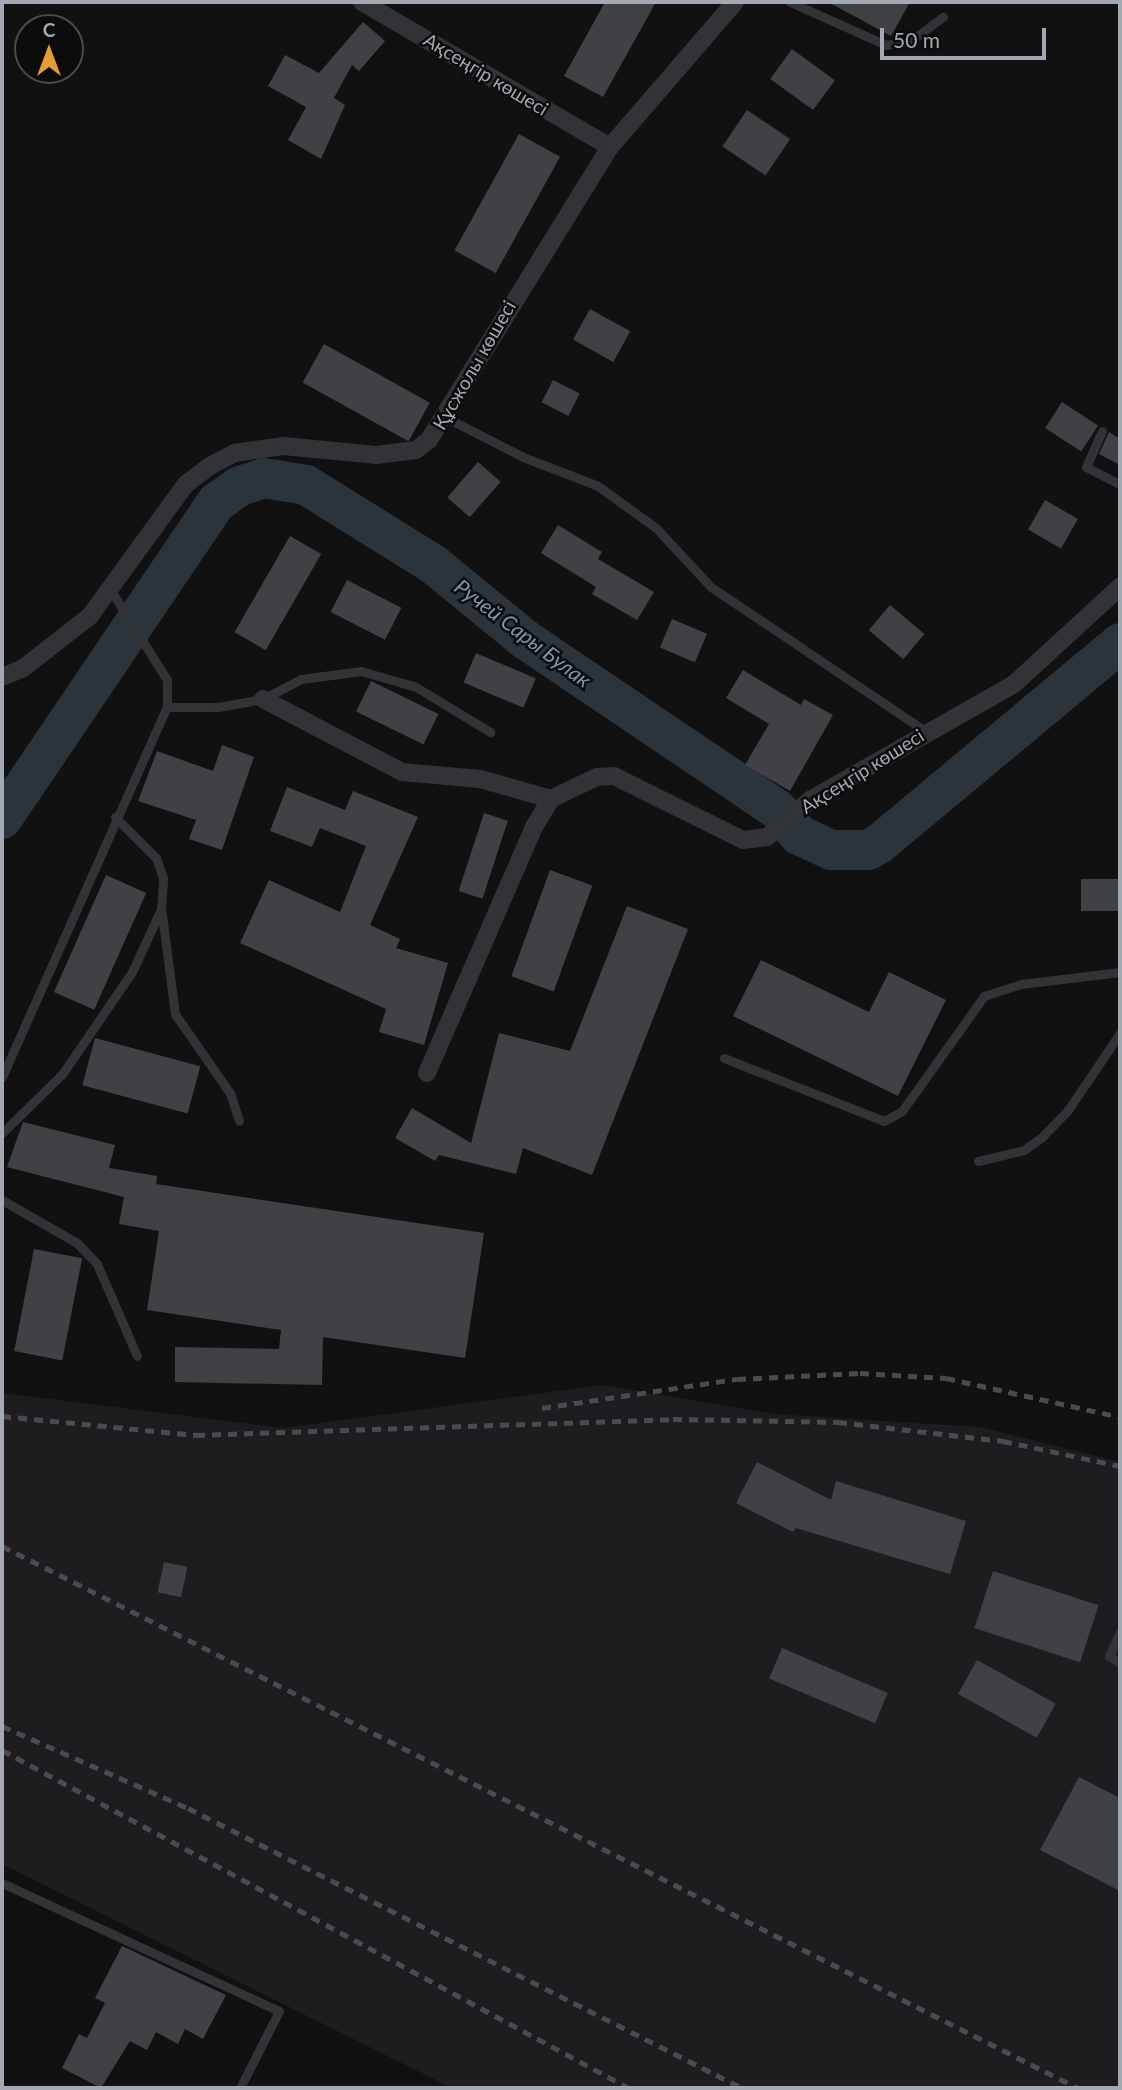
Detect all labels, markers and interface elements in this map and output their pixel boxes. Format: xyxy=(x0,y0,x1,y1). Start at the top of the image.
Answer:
north arrow xyxy=(14,14,84,84)
scale bar xyxy=(884,14,1050,58)
text: С xyxy=(43,18,55,41)
text: 50 m xyxy=(893,27,940,52)
street label: Ақсеңгір көшесі xyxy=(420,28,552,120)
street label: Құсжолы көшесі xyxy=(428,296,520,434)
water label: Ручей Сары Булак xyxy=(450,574,596,692)
street label: Ақсеңгір көшесі xyxy=(796,724,928,818)

